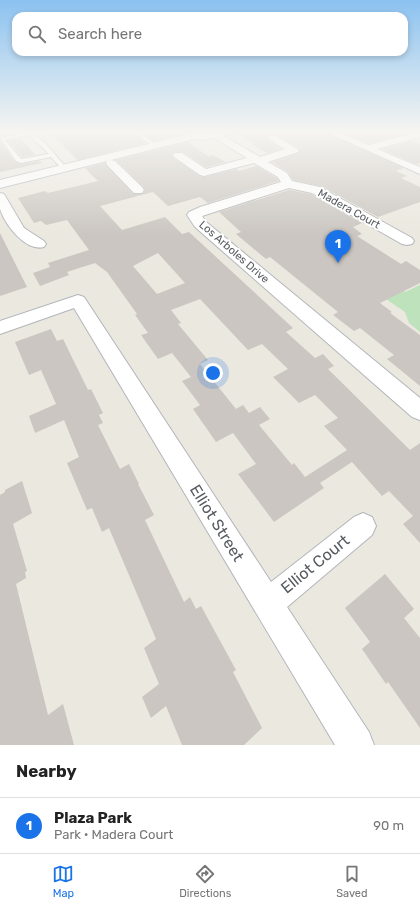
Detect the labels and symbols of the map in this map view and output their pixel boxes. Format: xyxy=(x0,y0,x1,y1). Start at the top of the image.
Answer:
street label: Madera Court xyxy=(316,187,383,232)
street label: Los Arboles Drive xyxy=(196,218,272,286)
pin: 1 xyxy=(325,230,351,263)
your location xyxy=(203,363,223,383)
street label: Elliot Street xyxy=(186,481,248,565)
street label: Elliot Court xyxy=(277,531,353,597)

